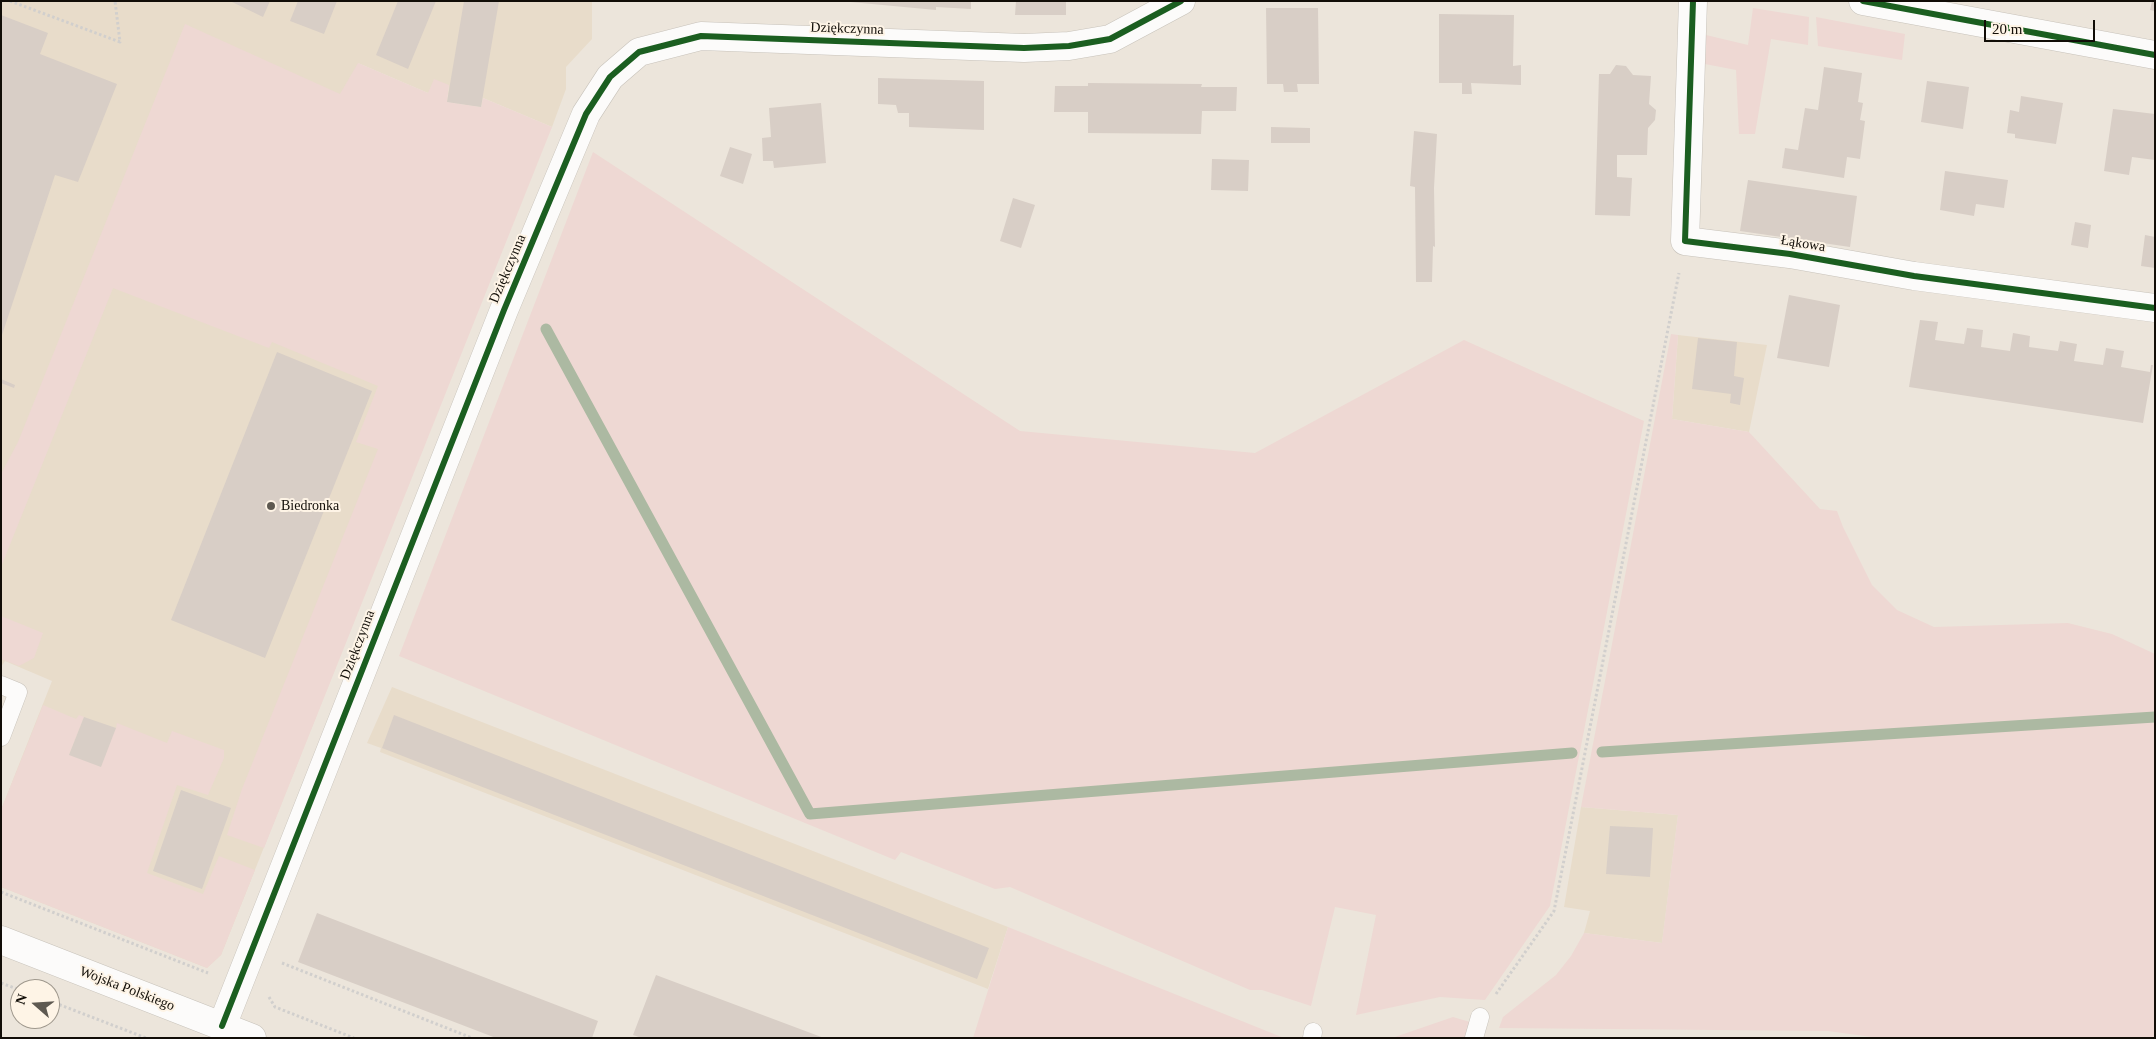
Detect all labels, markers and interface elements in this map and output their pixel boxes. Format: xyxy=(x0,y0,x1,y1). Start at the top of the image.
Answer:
scale bar xyxy=(1986,10,2097,42)
street label: Dziękczynna xyxy=(810,19,884,39)
text: 20 m xyxy=(1992,21,2022,37)
street label: Dziękczynna xyxy=(486,232,530,306)
street label: Łąkowa xyxy=(1779,232,1827,256)
place label: Biedronka xyxy=(281,498,339,514)
marker: Biedronka xyxy=(265,500,277,512)
street label: Dziękczynna xyxy=(337,608,379,682)
street label: Wojska Polskiego xyxy=(77,963,177,1015)
north arrow xyxy=(10,979,60,1029)
text: N xyxy=(13,992,30,1007)

